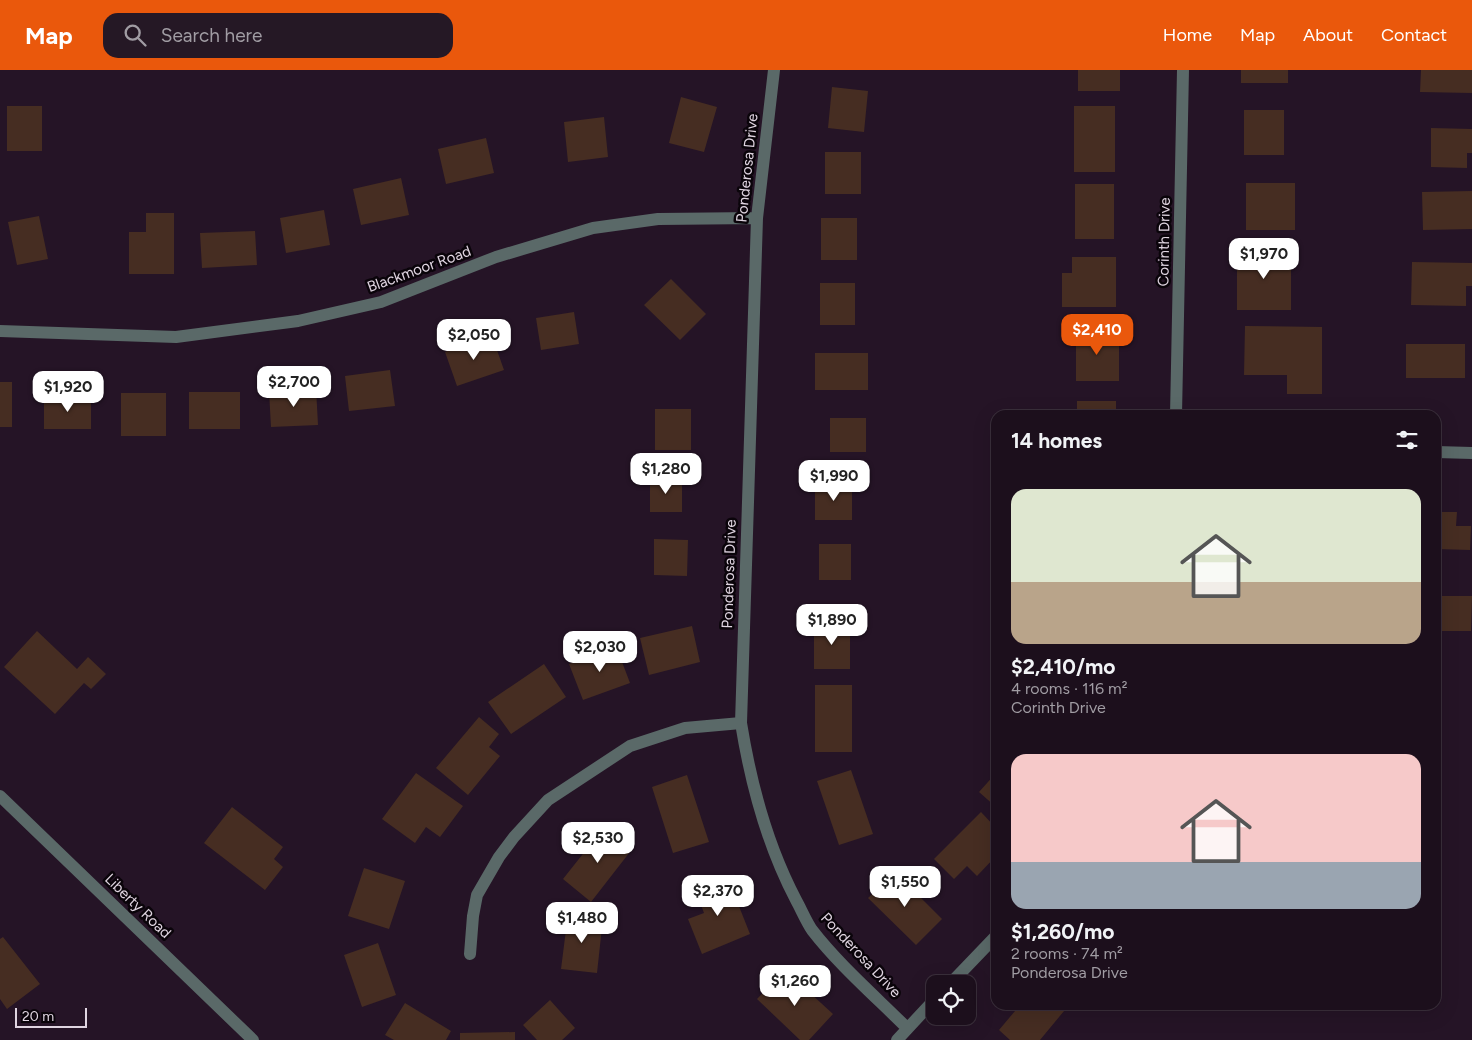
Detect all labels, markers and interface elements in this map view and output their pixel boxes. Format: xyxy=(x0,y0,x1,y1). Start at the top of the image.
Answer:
search box xyxy=(103,13,453,58)
text: Map xyxy=(25,21,73,50)
icon: search xyxy=(121,21,149,49)
text: Search here xyxy=(161,24,262,47)
text: Home xyxy=(1163,24,1212,46)
text: Map xyxy=(1240,24,1275,46)
text: About xyxy=(1303,24,1353,46)
text: Contact xyxy=(1381,24,1447,46)
street label: Ponderosa Drive xyxy=(732,113,762,223)
street label: Corinth Drive xyxy=(1154,197,1174,287)
pin: $1,970 xyxy=(1223,238,1305,280)
street label: Blackmoor Road xyxy=(365,242,473,296)
text: $1,970 xyxy=(1240,244,1288,263)
pin: $2,410 xyxy=(1056,314,1138,356)
pin: $2,050 xyxy=(433,318,515,361)
text: $2,410 xyxy=(1072,320,1122,339)
text: $2,050 xyxy=(448,325,500,344)
pin: $2,700 xyxy=(253,366,335,408)
pin: $1,920 xyxy=(27,370,109,413)
text: $2,700 xyxy=(268,372,320,391)
text: $1,920 xyxy=(44,377,92,396)
icon: filters xyxy=(1393,426,1421,454)
text: 14 homes xyxy=(1011,428,1102,453)
pin: $1,280 xyxy=(625,452,707,495)
text: $1,280 xyxy=(641,459,691,478)
pin: $1,990 xyxy=(793,460,875,502)
text: $1,990 xyxy=(810,466,858,485)
street label: Ponderosa Drive xyxy=(718,519,740,629)
icon: home xyxy=(1171,521,1261,611)
pin: $1,890 xyxy=(791,604,873,646)
text: $1,890 xyxy=(807,610,857,629)
pin: $2,030 xyxy=(559,630,641,673)
text: $2,030 xyxy=(574,637,626,656)
text: $2,410/mo xyxy=(1011,654,1116,679)
text: 4 rooms · 116 m² xyxy=(1011,679,1128,698)
text: Corinth Drive xyxy=(1011,698,1106,717)
icon: home xyxy=(1171,786,1261,876)
pin: $2,530 xyxy=(557,822,639,864)
text: $2,530 xyxy=(573,828,623,847)
pin: $1,550 xyxy=(864,866,946,908)
street label: Liberty Road xyxy=(101,870,175,942)
text: $1,550 xyxy=(881,872,929,891)
pin: $2,370 xyxy=(677,874,759,917)
text: $2,370 xyxy=(693,881,743,900)
pin: $1,480 xyxy=(541,902,623,944)
text: $1,480 xyxy=(557,908,607,927)
street label: Ponderosa Drive xyxy=(817,909,905,1001)
text: $1,260/mo xyxy=(1011,919,1114,944)
text: 2 rooms · 74 m² xyxy=(1011,944,1123,963)
text: Ponderosa Drive xyxy=(1011,963,1128,982)
pin: $1,260 xyxy=(754,964,836,1007)
text: $1,260 xyxy=(771,971,819,990)
map controls xyxy=(926,975,976,1025)
button: locate xyxy=(926,975,976,1025)
scale bar xyxy=(15,1005,88,1028)
text: 20 m xyxy=(22,1008,54,1025)

